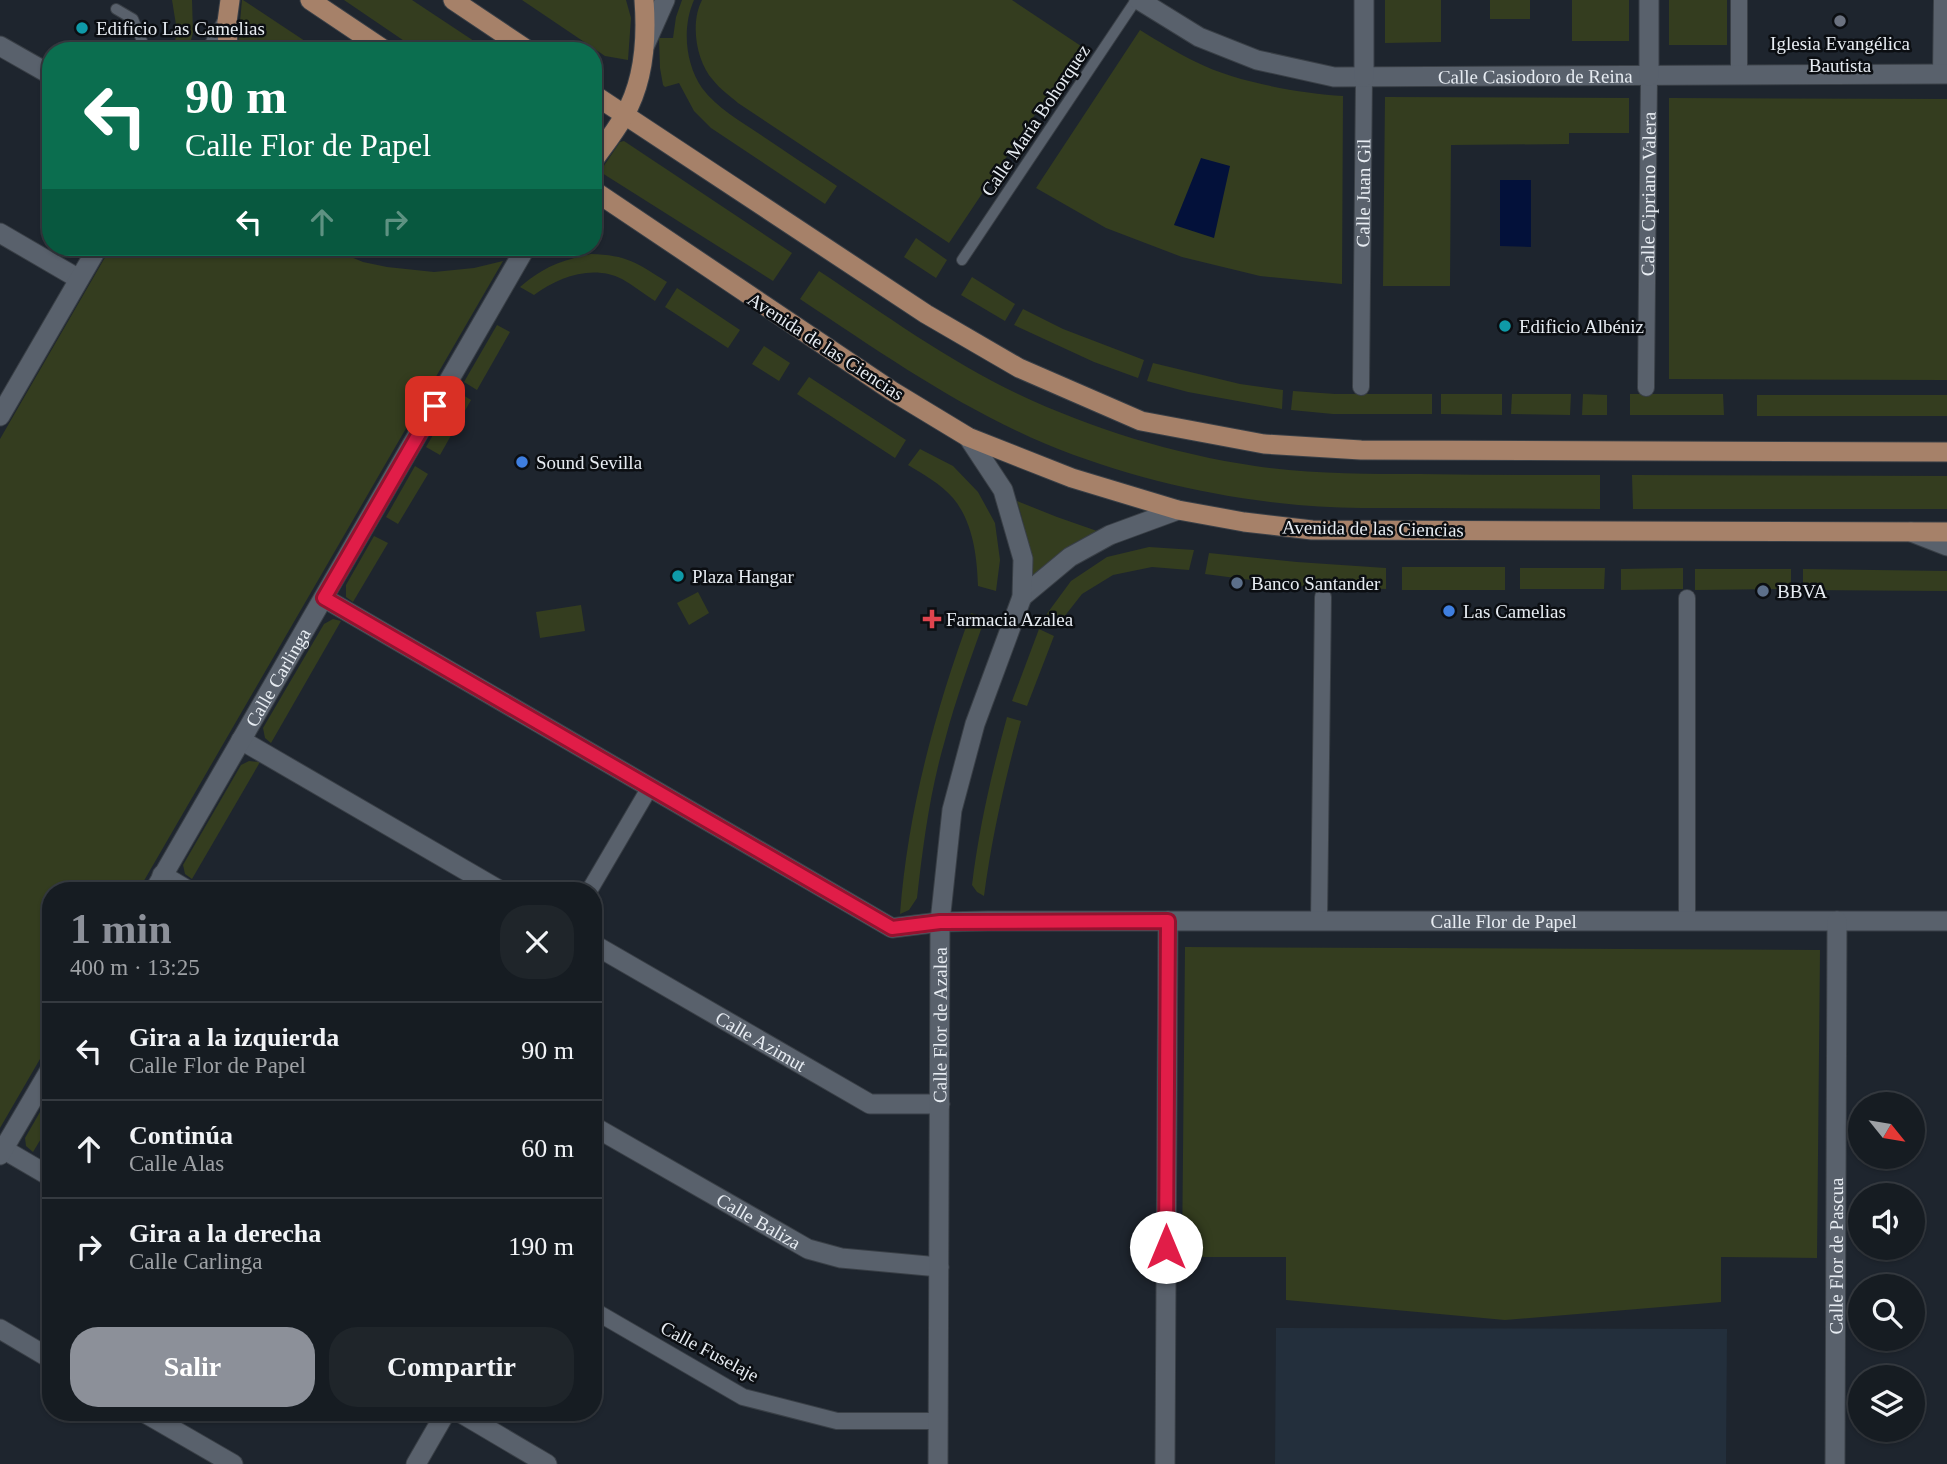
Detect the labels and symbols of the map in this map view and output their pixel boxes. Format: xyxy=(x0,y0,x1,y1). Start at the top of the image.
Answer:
marker: Iglesia Evangélica Bautista xyxy=(1832,13,1848,29)
place label: Edificio Las Camelias xyxy=(96,18,265,39)
marker: Edificio Las Camelias xyxy=(74,20,90,36)
place label: Iglesia Evangélica Bautista xyxy=(1770,33,1910,76)
street label: Calle María Bohorquez xyxy=(977,40,1094,200)
street label: Calle Casiodoro de Reina xyxy=(1438,66,1633,87)
street label: Calle Cipriano Valera xyxy=(1637,111,1660,276)
street label: Calle Juan Gil xyxy=(1352,139,1374,247)
street label: Avenida de las Ciencias xyxy=(744,288,908,405)
place label: Edificio Albéniz xyxy=(1519,316,1644,337)
marker: Edificio Albéniz xyxy=(1497,318,1513,334)
pin xyxy=(405,376,465,436)
place label: Sound Sevilla xyxy=(536,452,643,473)
marker: Sound Sevilla xyxy=(514,454,530,470)
street label: Avenida de las Ciencias xyxy=(1282,516,1464,541)
place label: Plaza Hangar xyxy=(692,566,794,587)
marker: Plaza Hangar xyxy=(670,568,686,584)
place label: Banco Santander xyxy=(1251,573,1381,594)
marker: Banco Santander xyxy=(1229,575,1245,591)
place label: BBVA xyxy=(1777,581,1828,602)
marker: BBVA xyxy=(1755,583,1771,599)
place label: Las Camelias xyxy=(1463,601,1566,622)
marker: Las Camelias xyxy=(1441,603,1457,619)
place label: Farmacia Azalea xyxy=(946,609,1074,630)
marker: Farmacia Azalea xyxy=(924,611,940,627)
street label: Calle Carlinga xyxy=(241,624,315,730)
street label: Calle Flor de Papel xyxy=(1431,911,1577,932)
street label: Calle Flor de Azalea xyxy=(929,947,951,1103)
street label: Calle Azimut xyxy=(712,1007,810,1076)
north arrow xyxy=(1848,1092,1925,1169)
street label: Calle Flor de Pascua xyxy=(1825,1177,1847,1334)
street label: Calle Baliza xyxy=(713,1189,805,1254)
position arrow xyxy=(1129,1210,1203,1284)
street label: Calle Fuselaje xyxy=(657,1317,762,1386)

